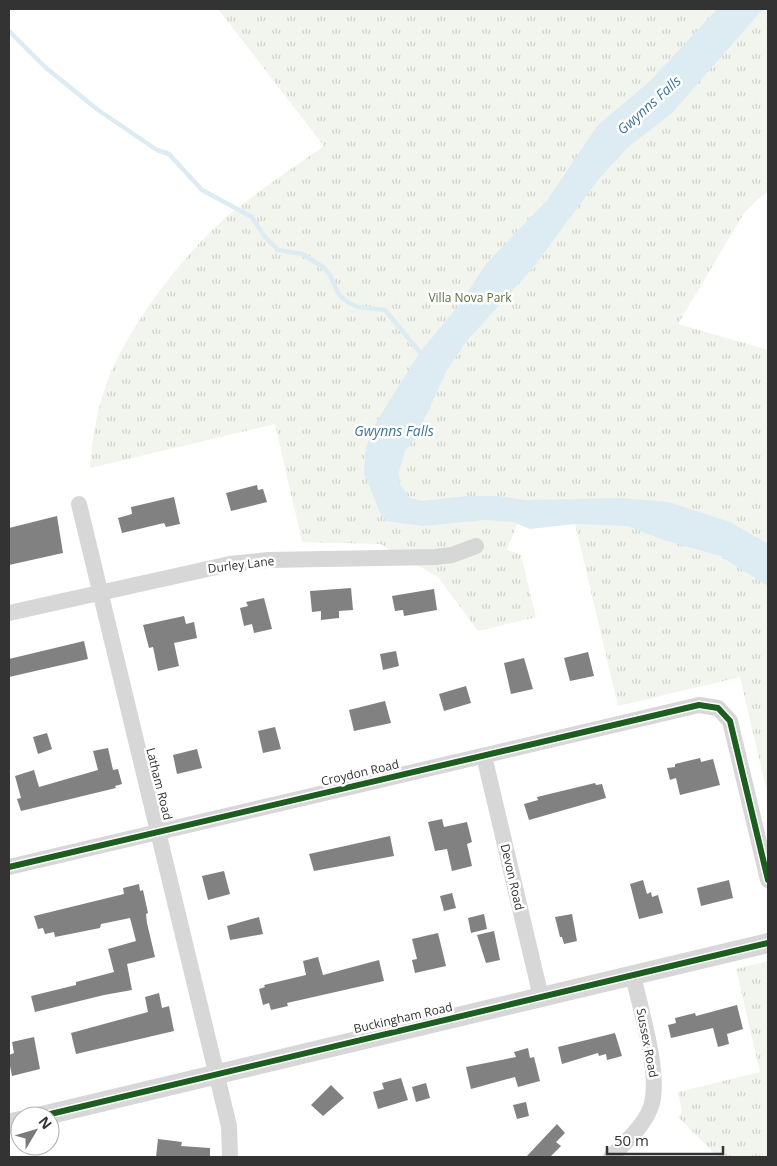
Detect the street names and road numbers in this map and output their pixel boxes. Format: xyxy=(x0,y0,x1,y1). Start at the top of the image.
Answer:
street label: Durley Lane xyxy=(207,552,275,577)
street label: Latham Road xyxy=(142,746,177,822)
street label: Croydon Road xyxy=(319,755,400,790)
street label: Devon Road xyxy=(497,842,528,912)
street label: Buckingham Road xyxy=(352,998,454,1037)
street label: Sussex Road xyxy=(632,1007,663,1079)

